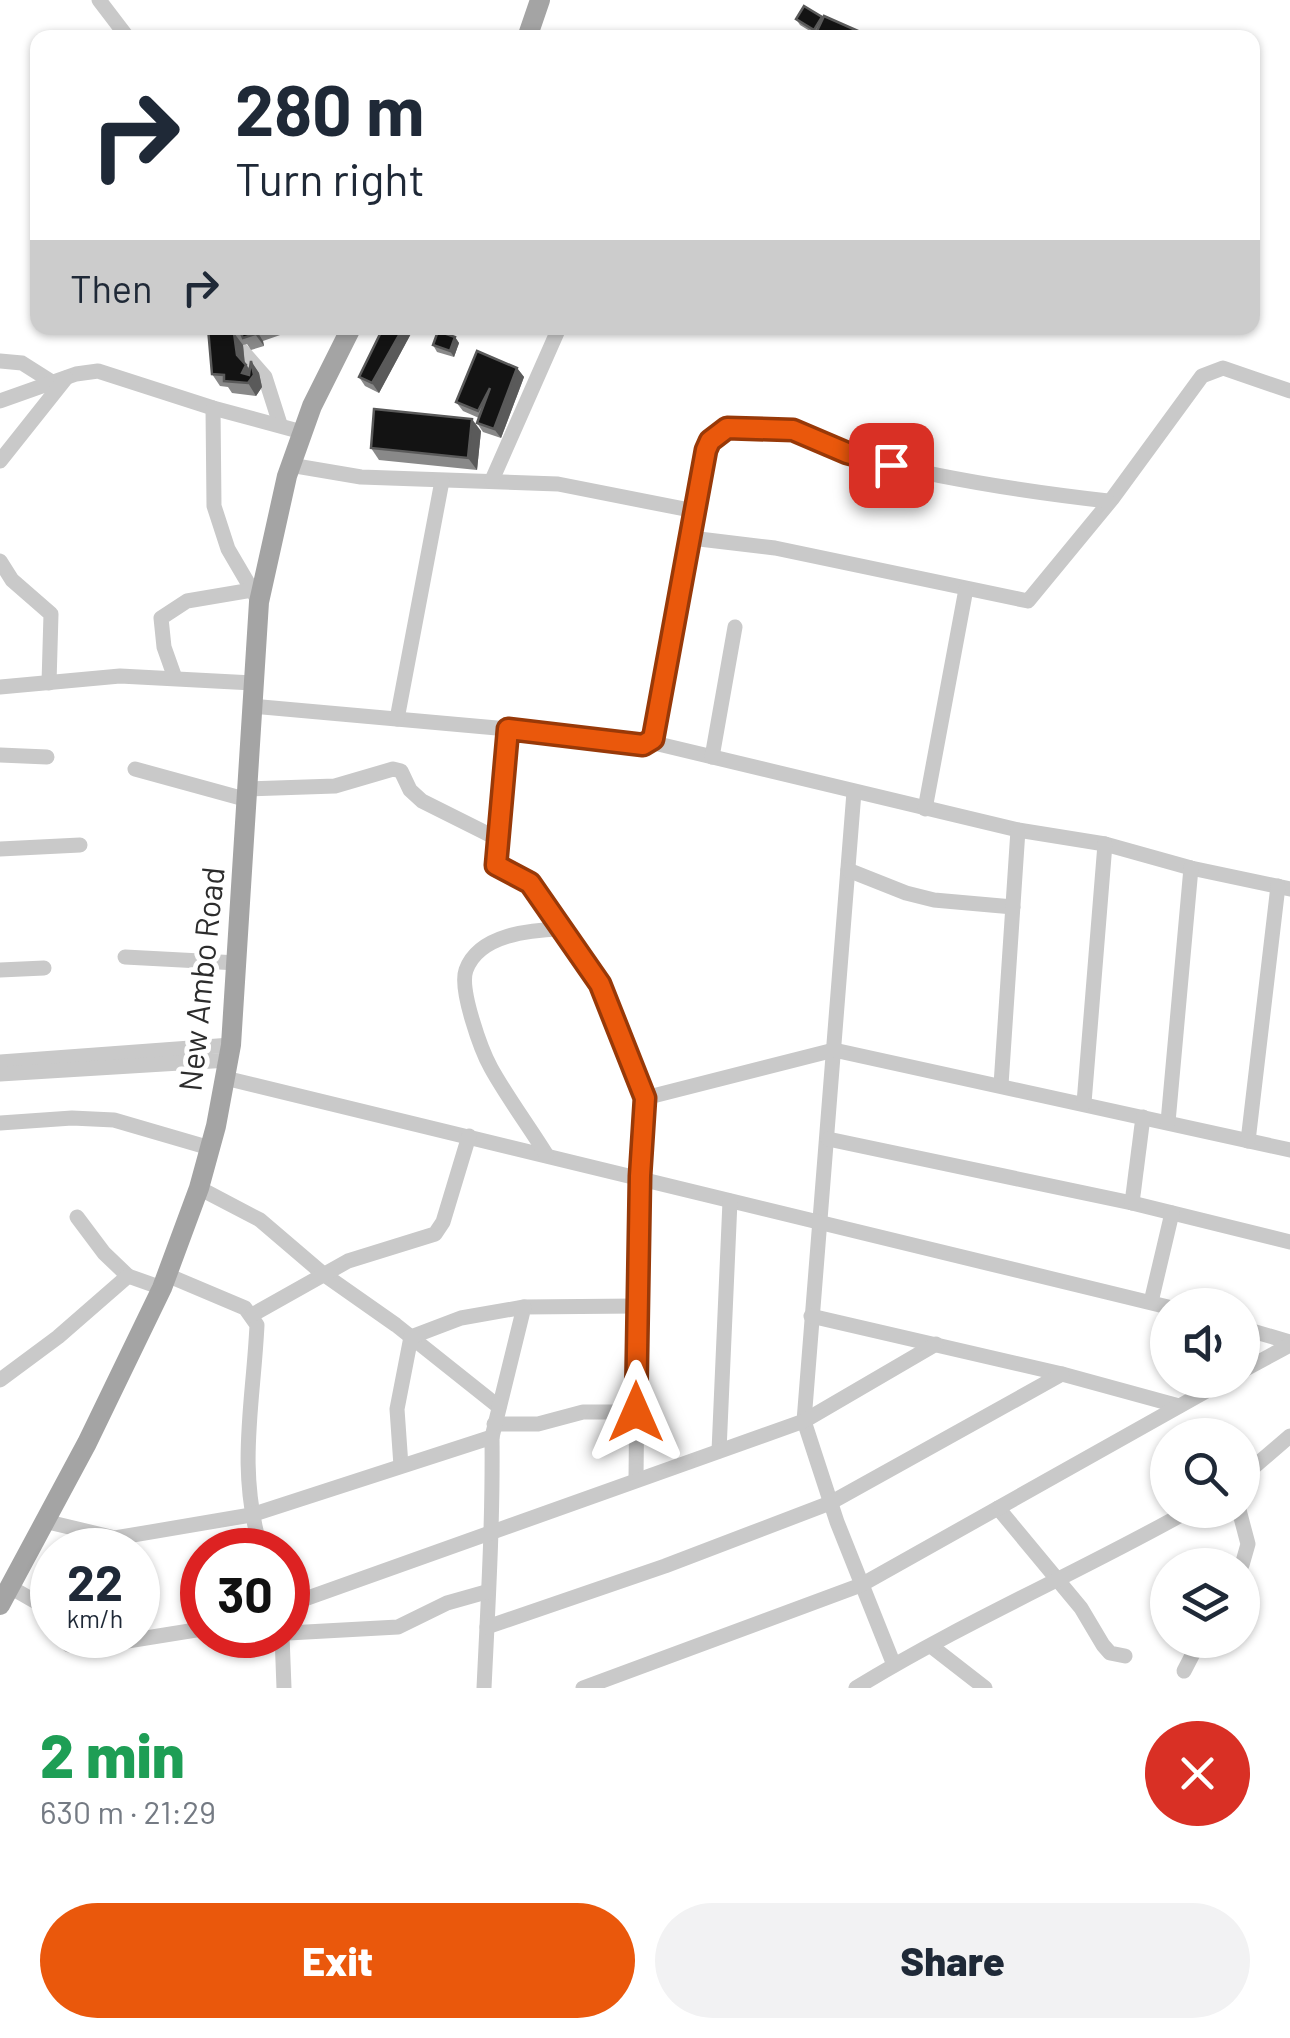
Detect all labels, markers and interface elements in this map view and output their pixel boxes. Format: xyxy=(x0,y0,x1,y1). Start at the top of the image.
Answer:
text: 280 m xyxy=(235,66,424,150)
icon: right xyxy=(70,70,200,200)
text: Turn right xyxy=(235,151,425,205)
icon: right xyxy=(173,260,228,315)
text: Then xyxy=(70,265,153,311)
pin xyxy=(849,423,934,508)
icon: arrive xyxy=(864,438,919,493)
street label: New Ambo Road xyxy=(169,865,231,1093)
map controls xyxy=(1150,1288,1260,1658)
button: sound xyxy=(1150,1288,1260,1398)
position arrow xyxy=(584,1360,688,1464)
button: search xyxy=(1150,1418,1260,1528)
speed limit sign: 30 xyxy=(180,1528,310,1658)
button: layers xyxy=(1150,1548,1260,1658)
text: 22 xyxy=(67,1551,123,1611)
text: km/h xyxy=(67,1603,123,1633)
text: 2 min xyxy=(40,1718,185,1790)
button: close xyxy=(1145,1721,1250,1826)
text: 630 m · 21:29 xyxy=(40,1792,216,1830)
button: Exit xyxy=(40,1903,635,2018)
button: Share xyxy=(655,1903,1250,2018)

